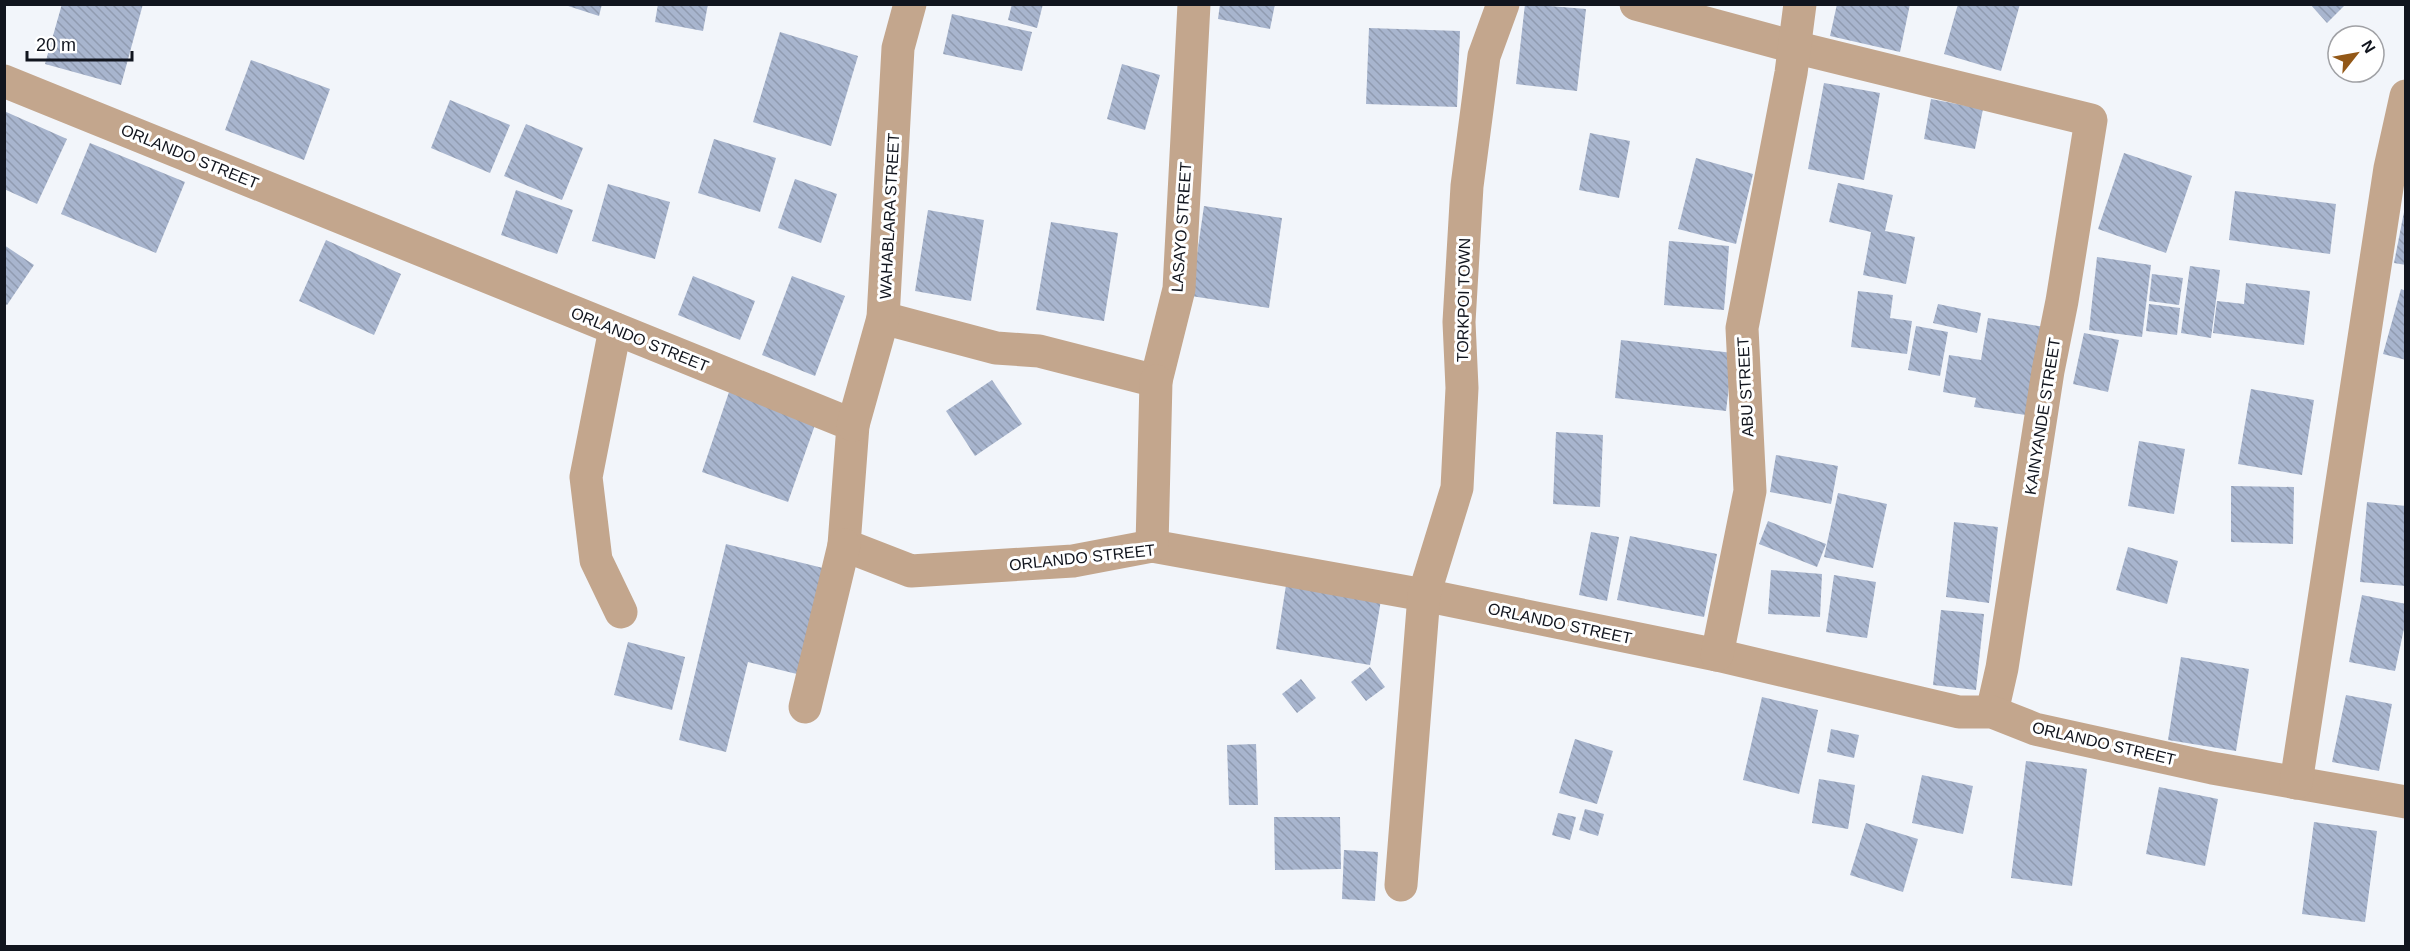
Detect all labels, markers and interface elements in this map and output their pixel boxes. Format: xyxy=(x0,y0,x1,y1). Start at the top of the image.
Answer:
scale bar xyxy=(27,24,132,62)
north arrow xyxy=(2326,24,2386,84)
text: 20 m xyxy=(36,35,76,55)
text: N xyxy=(2358,37,2379,56)
street label: ORLANDO STREET xyxy=(119,121,261,192)
street label: WAHABLARA STREET xyxy=(877,132,902,300)
street label: LASAYO STREET xyxy=(1168,161,1195,293)
street label: TORKPOI TOWN xyxy=(1454,238,1473,362)
street label: ORLANDO STREET xyxy=(569,304,711,375)
street label: ABU STREET xyxy=(1734,336,1757,438)
street label: KAINYANDE STREET xyxy=(2022,336,2063,496)
street label: ORLANDO STREET xyxy=(1008,541,1156,574)
street label: ORLANDO STREET xyxy=(1486,600,1634,647)
street label: ORLANDO STREET xyxy=(2031,719,2177,768)

